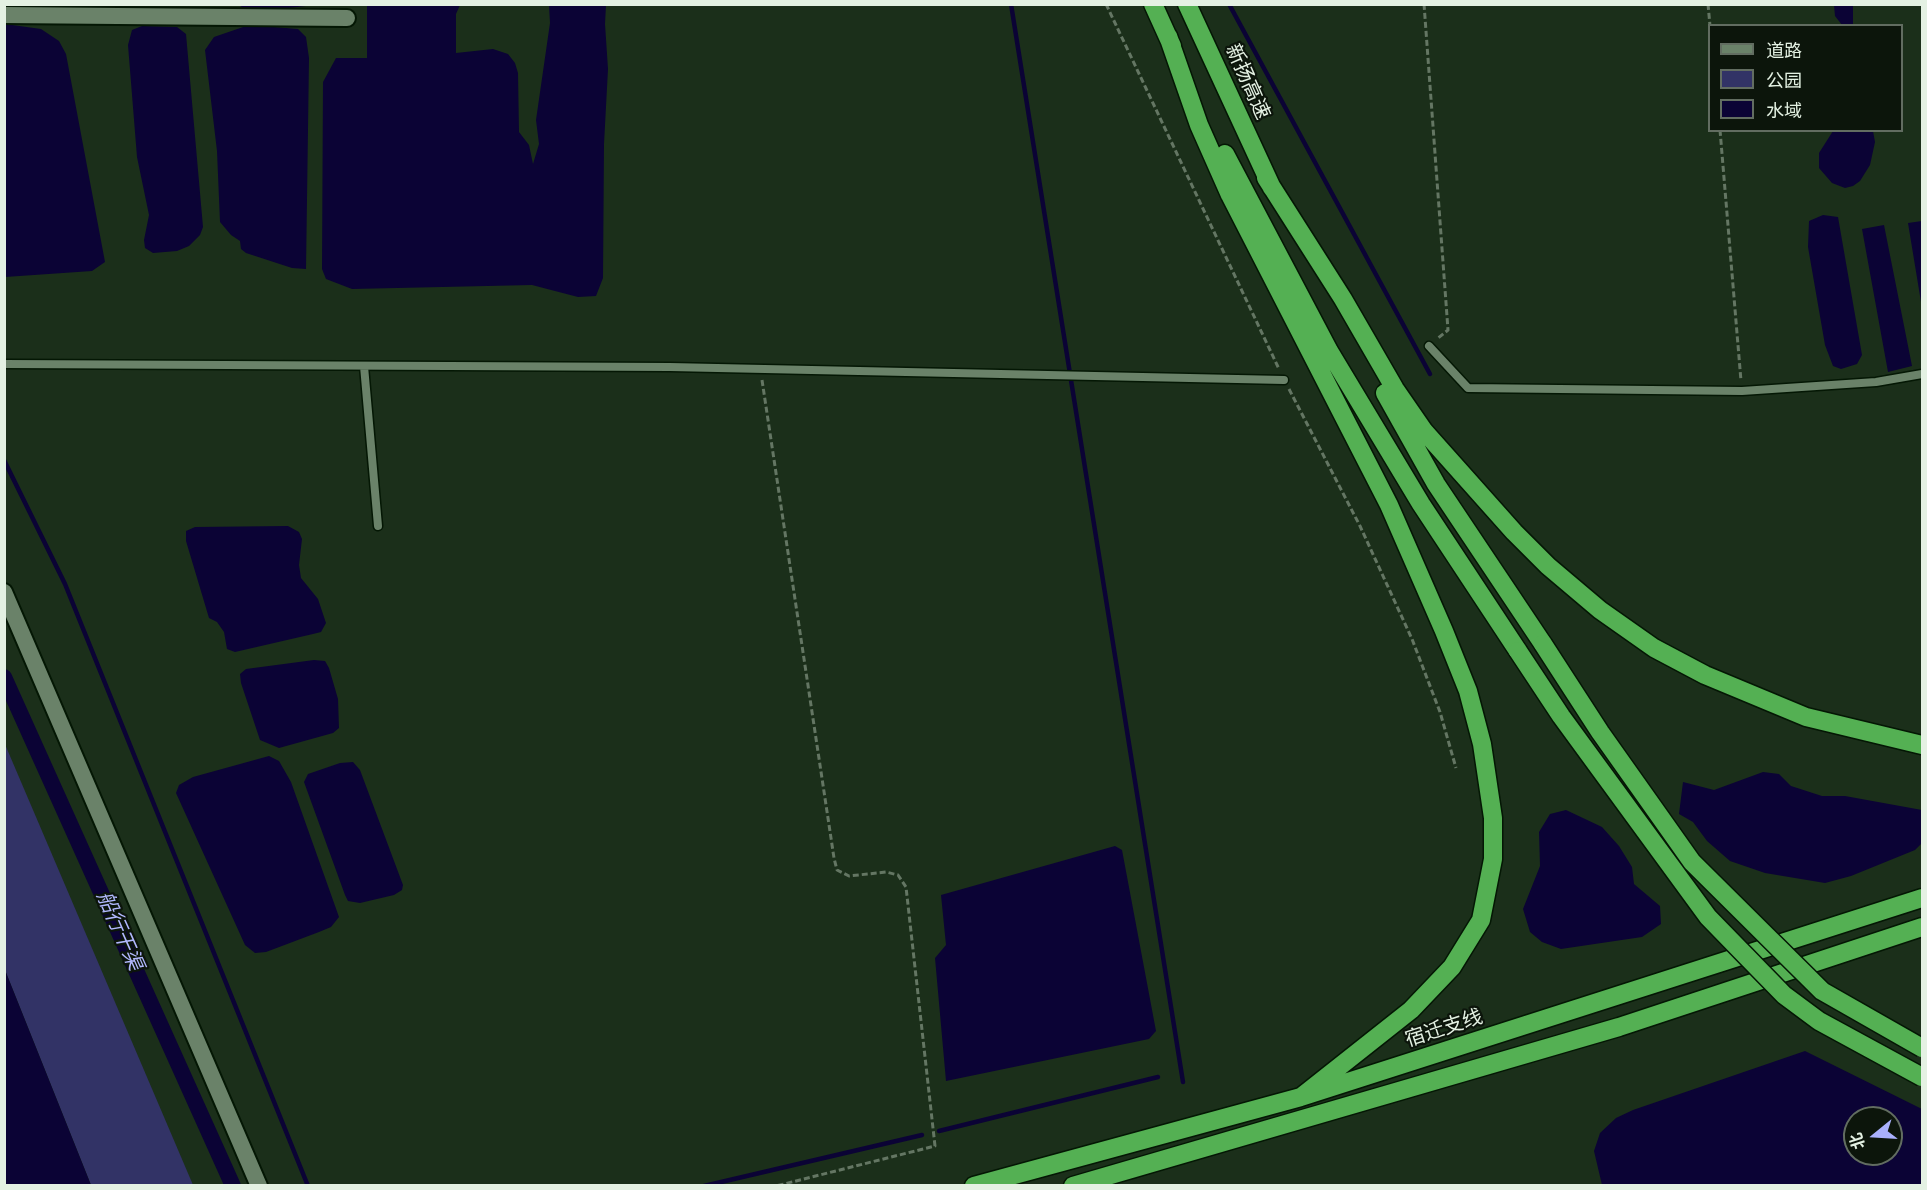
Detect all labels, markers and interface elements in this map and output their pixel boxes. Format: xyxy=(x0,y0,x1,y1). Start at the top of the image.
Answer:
legend xyxy=(1708,24,1903,132)
text: 道路 xyxy=(1766,39,1802,62)
street label: 新扬高速 xyxy=(1220,41,1274,123)
text: 公园 xyxy=(1766,69,1802,92)
text: 水域 xyxy=(1766,99,1802,122)
water label: 船行干渠 xyxy=(90,888,148,974)
street label: 宿迁支线 xyxy=(1402,1005,1486,1053)
north arrow xyxy=(1843,1106,1903,1166)
text: 北 xyxy=(1845,1130,1870,1152)

